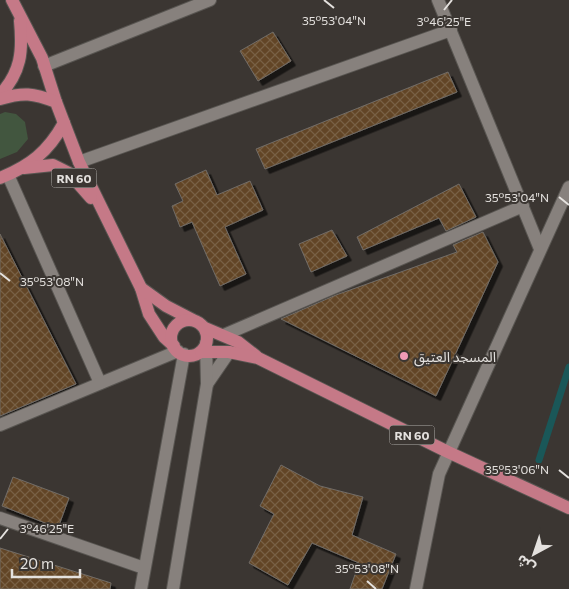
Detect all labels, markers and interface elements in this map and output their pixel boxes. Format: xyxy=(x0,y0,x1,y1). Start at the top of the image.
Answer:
text: 35°53'04"N xyxy=(302,13,366,27)
text: 3°46'25"E xyxy=(417,14,471,28)
road number: RN 60 xyxy=(52,168,96,188)
text: 35°53'04"N xyxy=(485,190,549,204)
text: 35°53'08"N xyxy=(20,274,84,288)
place label: المسجد العتيق xyxy=(414,348,496,367)
marker: المسجد العتيق xyxy=(398,350,410,362)
road number: RN 60 xyxy=(390,426,434,444)
text: 35°53'06"N xyxy=(485,462,549,476)
text: 3°46'25"E xyxy=(20,521,74,535)
north arrow xyxy=(509,529,559,579)
scale bar xyxy=(12,546,80,578)
text: ش xyxy=(513,552,538,577)
text: 20 m xyxy=(20,554,54,572)
text: 35°53'08"N xyxy=(335,561,399,575)

